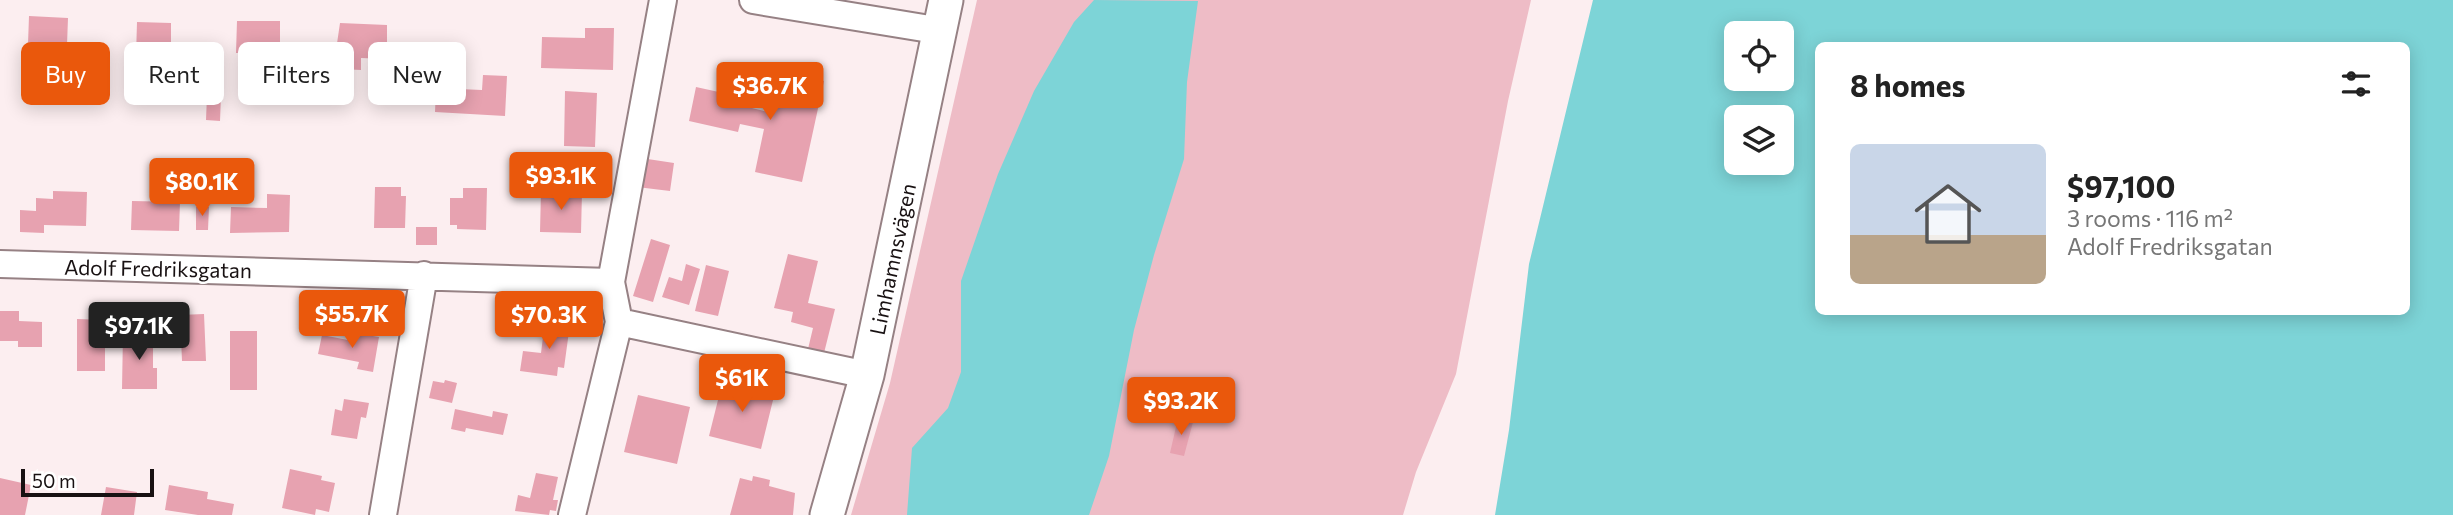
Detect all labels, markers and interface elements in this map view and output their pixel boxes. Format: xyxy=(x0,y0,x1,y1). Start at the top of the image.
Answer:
map controls xyxy=(1724,21,1794,175)
button: locate xyxy=(1724,21,1794,91)
chip: Buy xyxy=(21,42,110,105)
chip: Rent xyxy=(124,42,224,105)
chip: Filters xyxy=(238,42,354,105)
chip: New xyxy=(368,42,466,105)
pin: $36.7K xyxy=(713,62,827,122)
icon: filters xyxy=(2337,65,2375,103)
text: 8 homes xyxy=(1850,66,1966,103)
text: $36.7K xyxy=(732,71,808,99)
button: layers xyxy=(1724,105,1794,175)
pin: $93.1K xyxy=(504,152,618,212)
pin: $80.1K xyxy=(145,158,259,218)
text: $93.1K xyxy=(525,161,597,189)
text: $80.1K xyxy=(165,167,239,195)
text: $97,100 xyxy=(2067,167,2175,204)
icon: home xyxy=(1906,172,1990,256)
street label: Limhamnsvägen xyxy=(864,181,920,337)
text: 3 rooms · 116 m² xyxy=(2067,204,2233,232)
text: Adolf Fredriksgatan xyxy=(2067,232,2273,260)
street label: Adolf Fredriksgatan xyxy=(64,254,252,282)
pin: $55.7K xyxy=(295,290,409,350)
pin: $70.3K xyxy=(492,292,606,351)
text: $55.7K xyxy=(315,299,389,327)
text: $70.3K xyxy=(511,300,587,328)
pin: $97.1K xyxy=(82,302,196,362)
text: $97.1K xyxy=(105,311,173,339)
pin: $61K xyxy=(701,354,783,414)
text: $61K xyxy=(715,363,769,391)
pin: $93.2K xyxy=(1124,378,1238,437)
text: $93.2K xyxy=(1143,386,1219,414)
scale bar xyxy=(21,466,154,498)
text: 50 m xyxy=(32,469,76,492)

